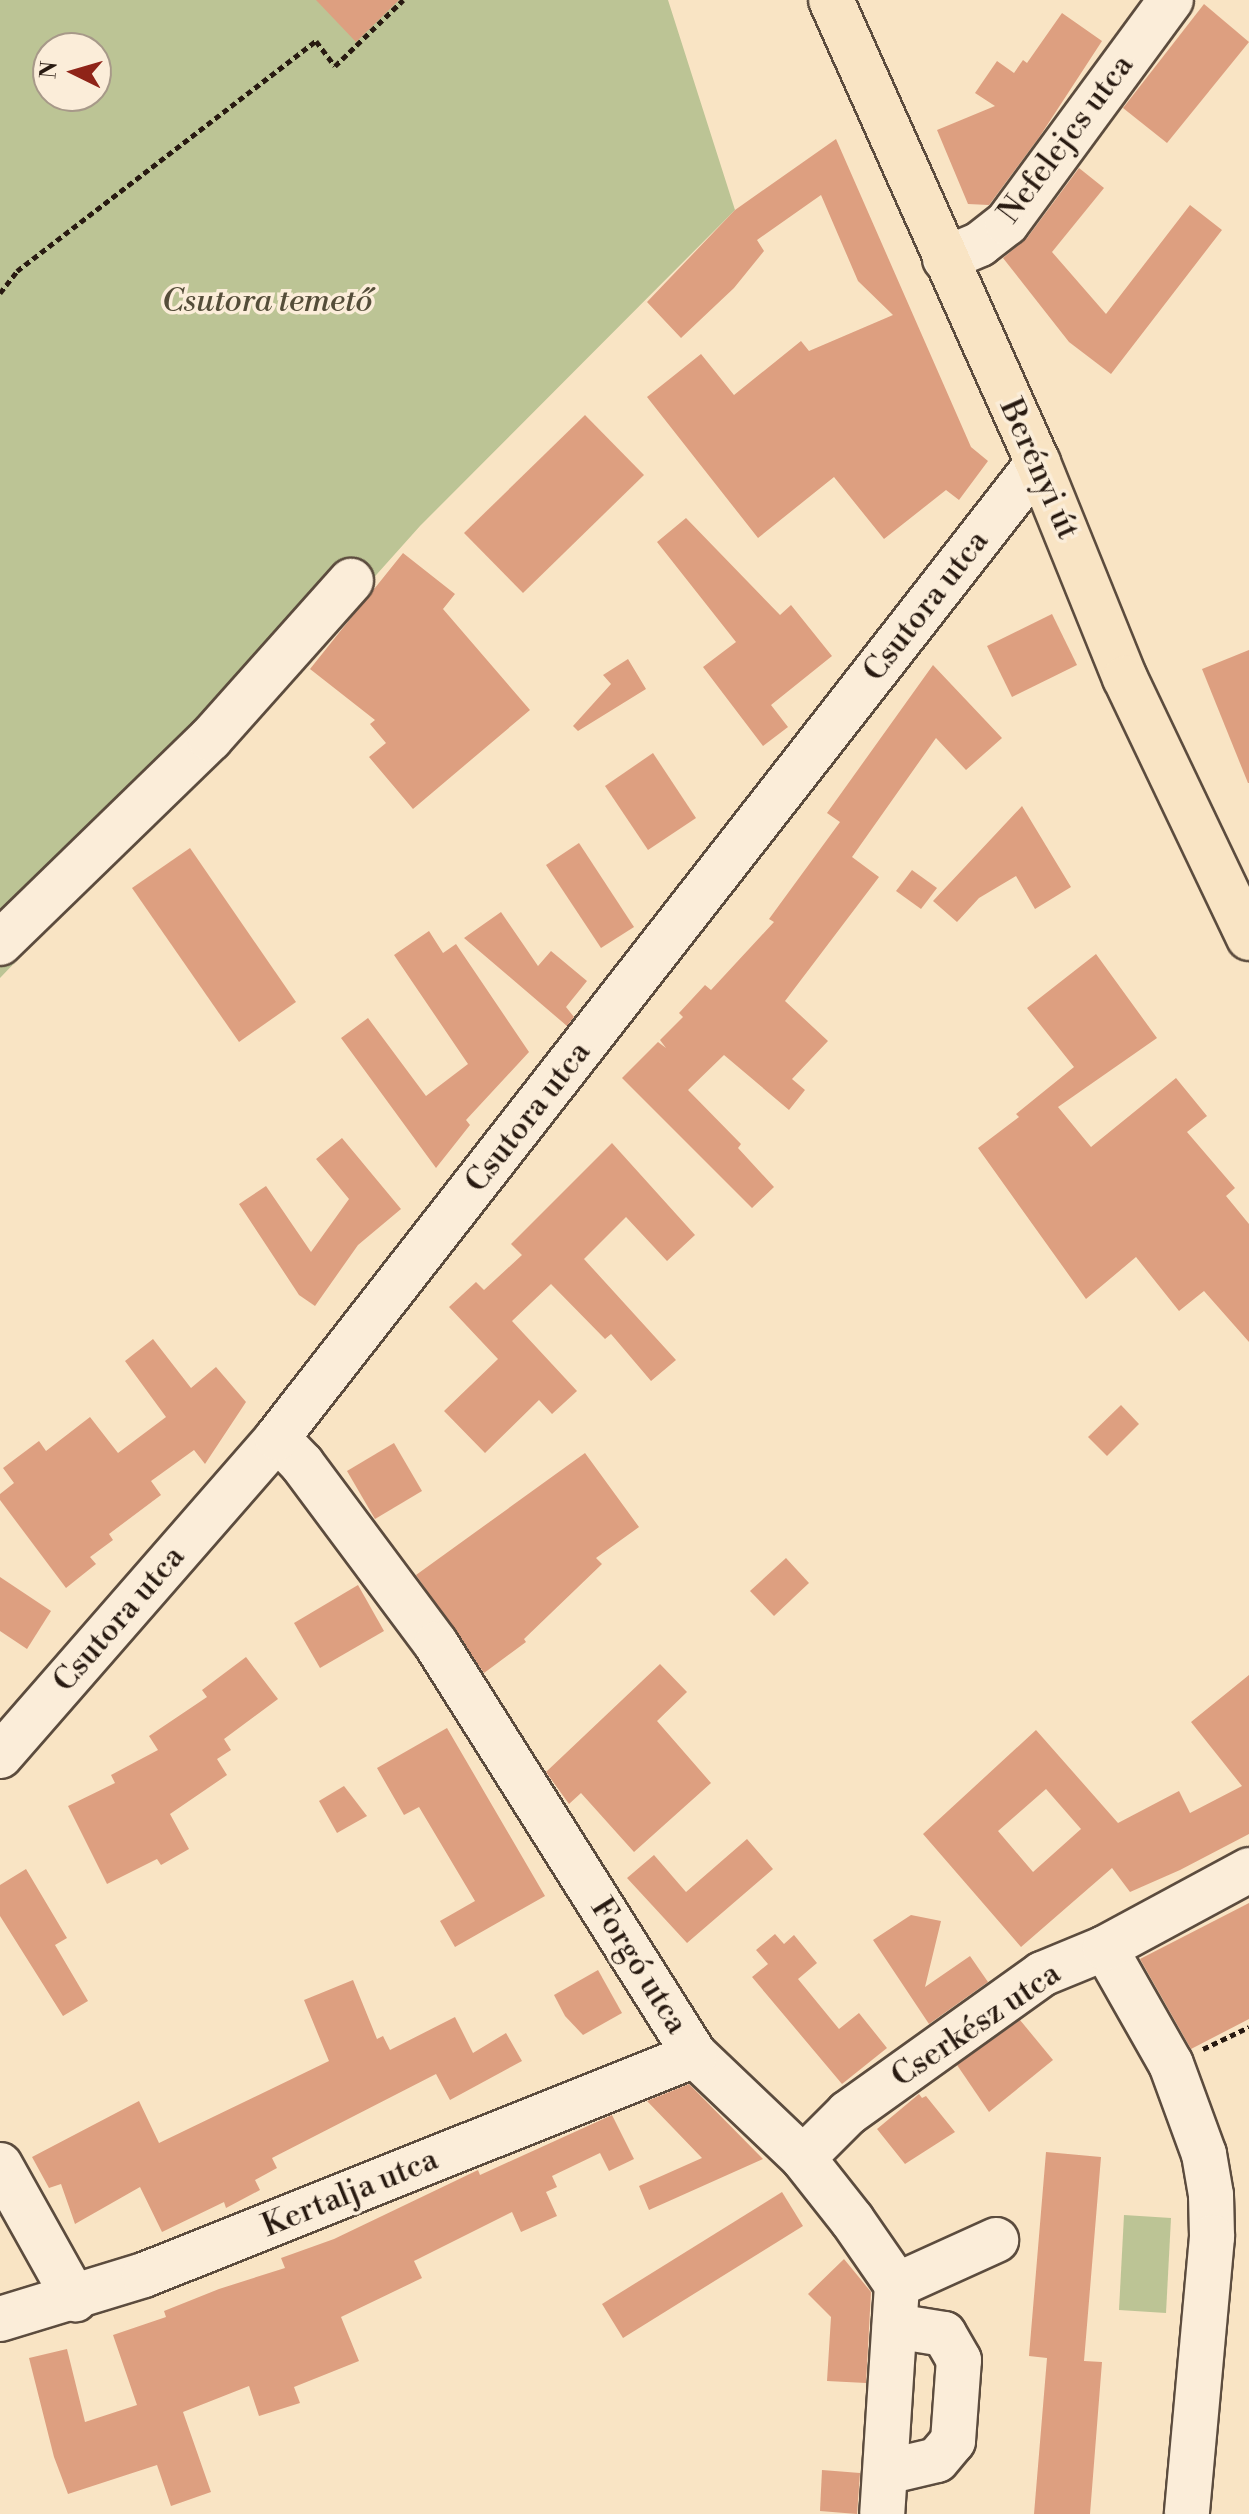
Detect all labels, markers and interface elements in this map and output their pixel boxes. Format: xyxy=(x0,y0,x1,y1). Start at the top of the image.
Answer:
north arrow xyxy=(32,32,112,112)
street label: Nefelejcs utca xyxy=(990,47,1142,231)
text: N xyxy=(35,60,64,80)
park label: Csutora temető xyxy=(162,282,372,320)
street label: Berényi út xyxy=(991,393,1087,545)
street label: Csutora utca xyxy=(855,523,997,689)
street label: Csutora utca xyxy=(457,1034,599,1200)
street label: Csutora utca xyxy=(45,1538,193,1700)
street label: Forgó utca xyxy=(582,1891,696,2041)
street label: Cserkész utca xyxy=(884,1954,1068,2096)
street label: Kertalja utca xyxy=(256,2140,444,2246)

